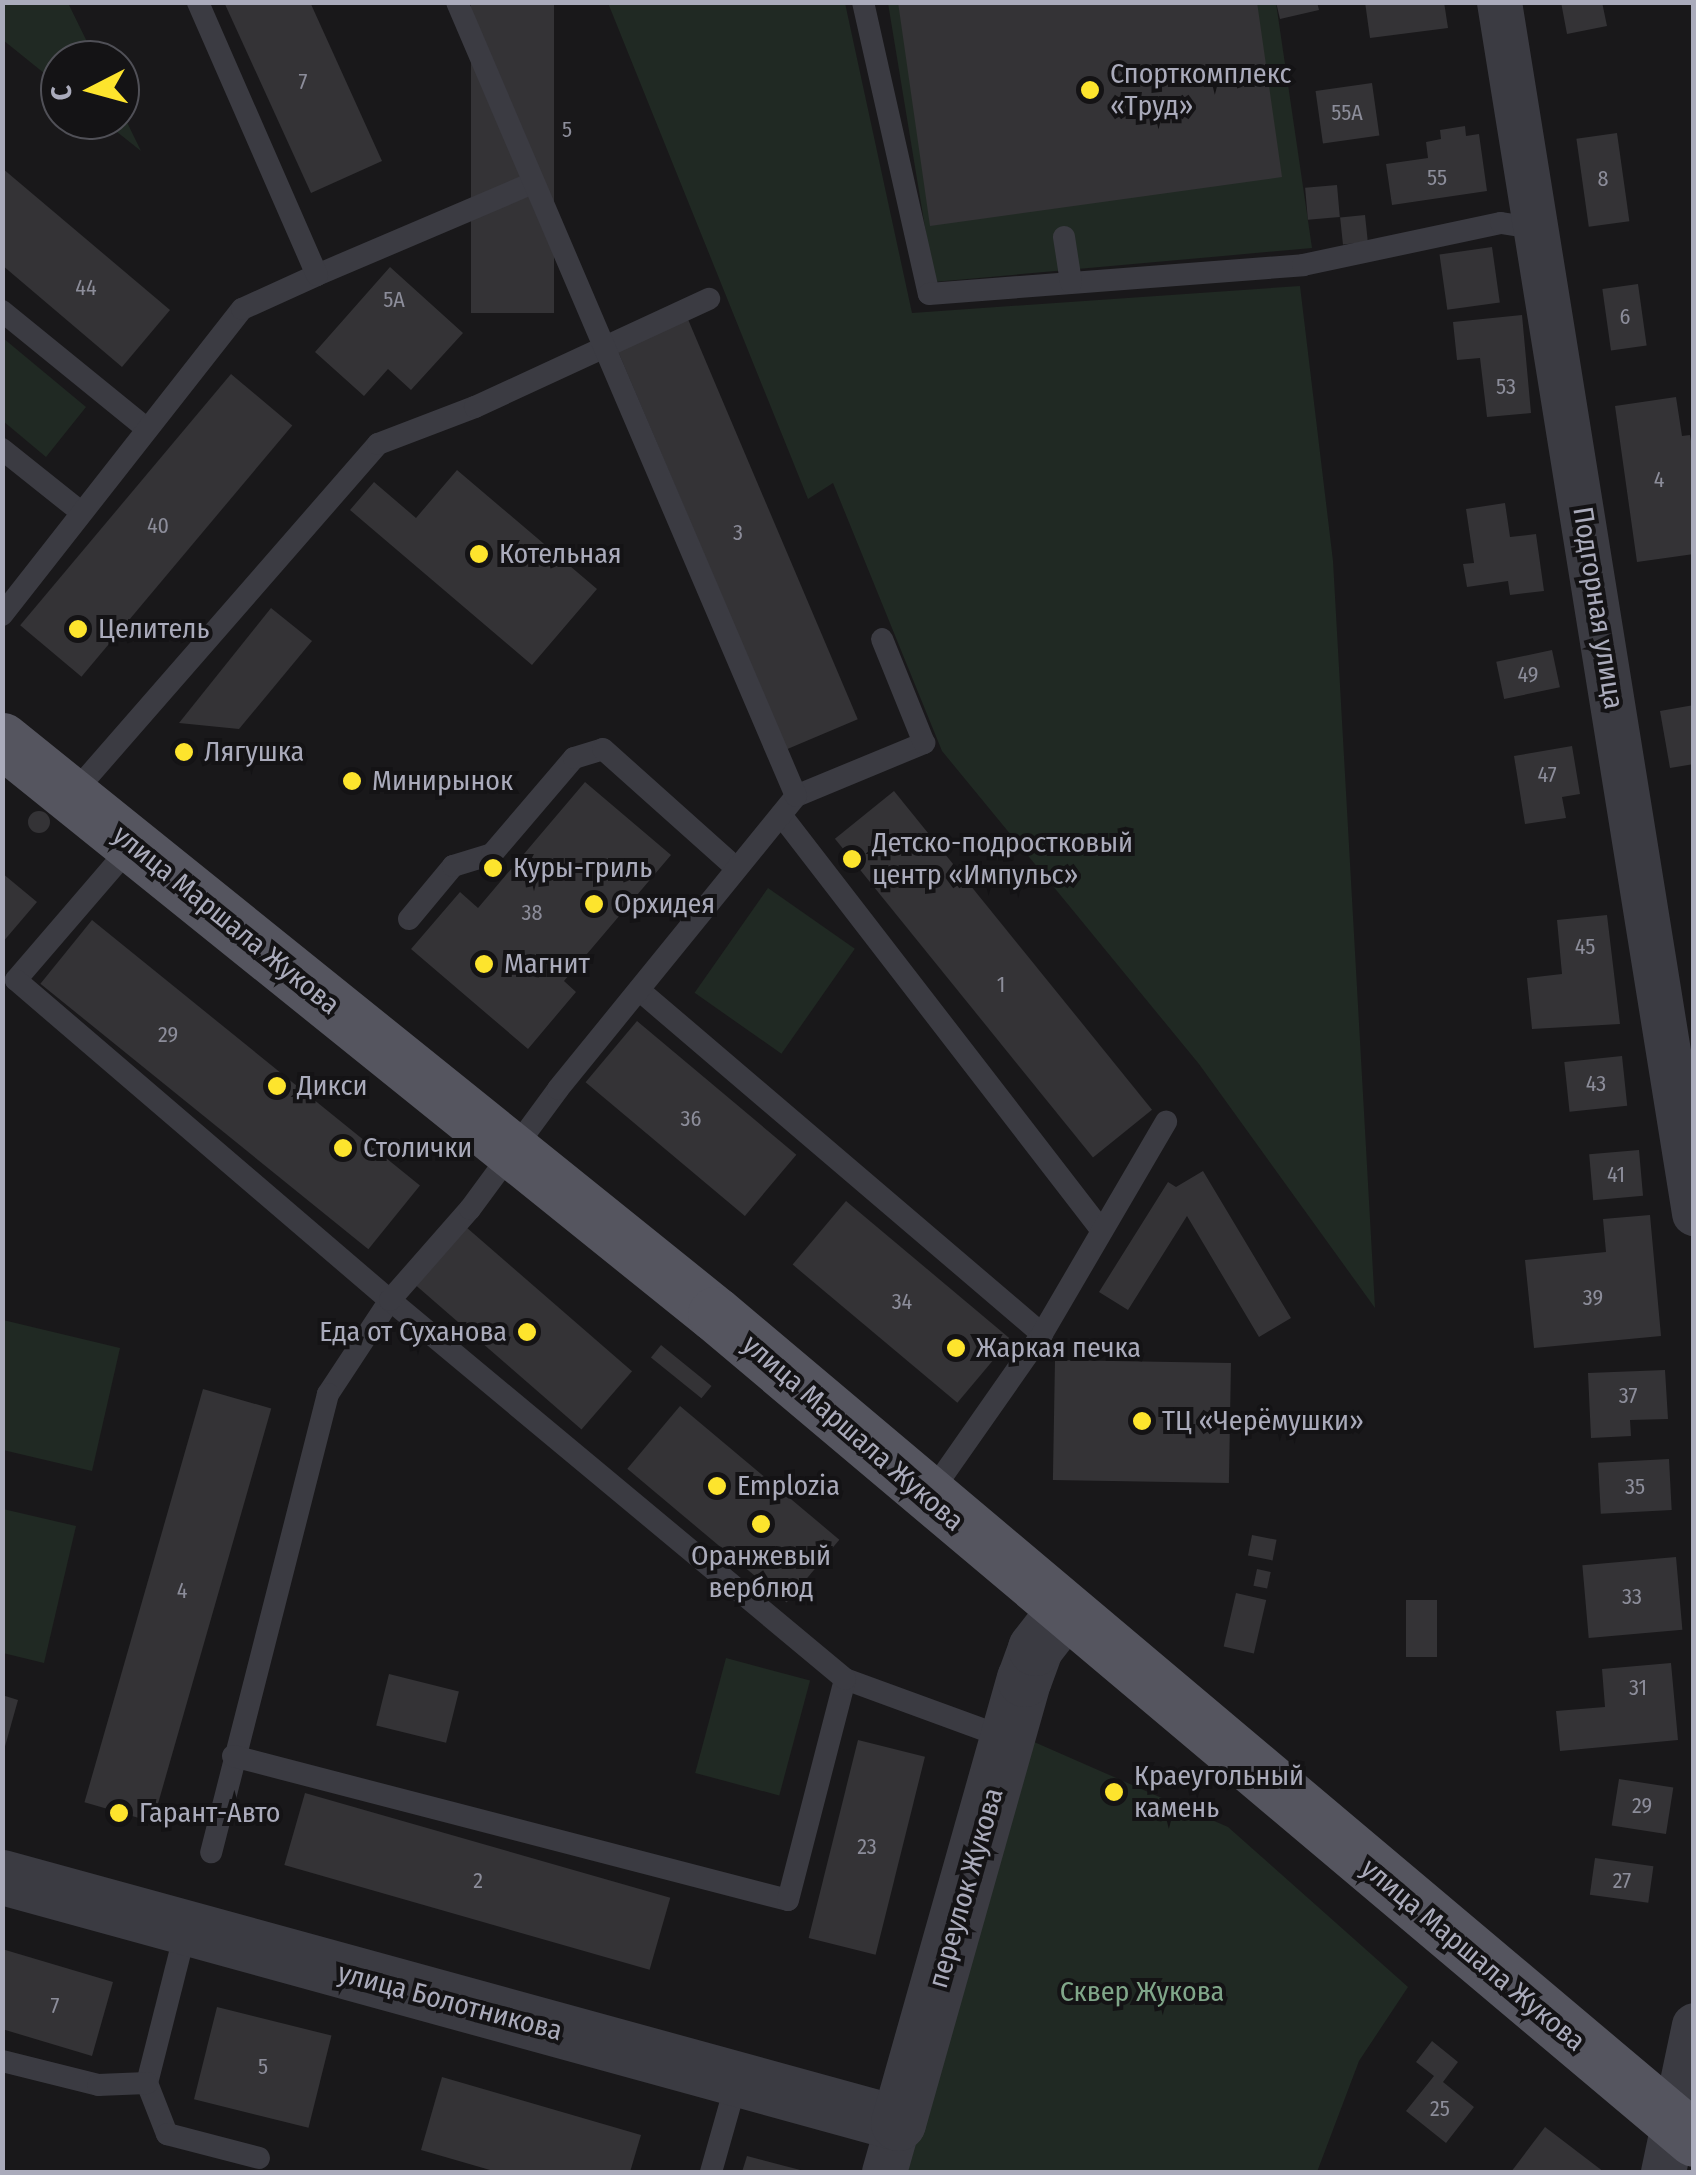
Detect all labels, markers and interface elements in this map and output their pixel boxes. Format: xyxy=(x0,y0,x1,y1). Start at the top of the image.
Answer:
north arrow xyxy=(40,40,140,140)
place label: Спорткомплекс «Труд» xyxy=(1110,57,1292,123)
house number: 7 xyxy=(299,69,307,95)
marker: Спорткомплекс «Труд» xyxy=(1079,79,1101,101)
text: С xyxy=(44,84,79,102)
house number: 55А xyxy=(1331,100,1363,126)
house number: 5 xyxy=(562,117,572,143)
house number: 55 xyxy=(1427,165,1447,191)
house number: 8 xyxy=(1598,166,1608,192)
house number: 44 xyxy=(75,275,97,301)
house number: 5А xyxy=(383,287,405,313)
house number: 6 xyxy=(1620,304,1630,330)
house number: 53 xyxy=(1496,374,1516,400)
house number: 4 xyxy=(1654,467,1664,493)
street label: Подгорная улица xyxy=(1565,504,1631,712)
house number: 40 xyxy=(147,513,169,539)
house number: 3 xyxy=(733,520,743,546)
place label: Котельная xyxy=(499,537,622,571)
marker: Котельная xyxy=(468,543,490,565)
place label: Целитель xyxy=(98,612,209,646)
marker: Целитель xyxy=(67,618,89,640)
house number: 49 xyxy=(1518,662,1538,688)
place label: Лягушка xyxy=(204,735,304,769)
marker: Лягушка xyxy=(173,741,195,763)
house number: 47 xyxy=(1537,762,1557,788)
place label: Минирынок xyxy=(372,764,513,798)
marker: Минирынок xyxy=(341,770,363,792)
street label: улица Маршала Жукова xyxy=(106,818,346,1022)
place label: Детско-подростковый центр «Импульс» xyxy=(872,826,1133,892)
marker: Детско-подростковый центр «Импульс» xyxy=(841,848,863,870)
place label: Куры-гриль xyxy=(513,851,652,885)
marker: Куры-гриль xyxy=(482,857,504,879)
place label: Орхидея xyxy=(614,887,715,921)
marker: Орхидея xyxy=(583,893,605,915)
house number: 38 xyxy=(522,900,542,926)
house number: 45 xyxy=(1575,934,1595,960)
place label: Магнит xyxy=(504,947,590,981)
marker: Магнит xyxy=(473,953,495,975)
house number: 1 xyxy=(997,972,1005,998)
house number: 29 xyxy=(158,1022,178,1048)
place label: Дикси xyxy=(297,1069,368,1103)
house number: 43 xyxy=(1586,1071,1606,1097)
marker: Дикси xyxy=(266,1075,288,1097)
house number: 36 xyxy=(681,1106,701,1132)
place label: Столички xyxy=(363,1131,472,1165)
marker: Столички xyxy=(332,1137,354,1159)
house number: 41 xyxy=(1607,1162,1625,1188)
house number: 39 xyxy=(1583,1285,1603,1311)
house number: 34 xyxy=(892,1289,912,1315)
place label: Еда от Суханова xyxy=(319,1315,507,1349)
marker: Еда от Суханова xyxy=(516,1321,538,1343)
street label: улица Маршала Жукова xyxy=(736,1328,970,1538)
place label: Жаркая печка xyxy=(976,1331,1141,1365)
marker: Жаркая печка xyxy=(945,1337,967,1359)
house number: 37 xyxy=(1619,1383,1637,1409)
place label: ТЦ «Черёмушки» xyxy=(1162,1404,1364,1438)
marker: ТЦ «Черёмушки» xyxy=(1131,1410,1153,1432)
place label: Emplozia xyxy=(737,1469,840,1503)
house number: 35 xyxy=(1625,1474,1645,1500)
marker: Emplozia xyxy=(706,1475,728,1497)
marker: Оранжевый верблюд xyxy=(750,1513,772,1535)
place label: Оранжевый верблюд xyxy=(691,1539,831,1605)
house number: 4 xyxy=(177,1578,187,1604)
house number: 33 xyxy=(1622,1584,1642,1610)
house number: 31 xyxy=(1629,1675,1647,1701)
place label: Краеугольный камень xyxy=(1134,1759,1304,1825)
marker: Краеугольный камень xyxy=(1103,1781,1125,1803)
street label: переулок Жукова xyxy=(921,1784,1011,1992)
house number: 29 xyxy=(1632,1793,1652,1819)
place label: Гарант-Авто xyxy=(139,1796,281,1830)
marker: Гарант-Авто xyxy=(108,1802,130,1824)
house number: 23 xyxy=(857,1834,877,1860)
street label: улица Маршала Жукова xyxy=(1354,1852,1592,2058)
house number: 2 xyxy=(473,1868,483,1894)
house number: 27 xyxy=(1613,1868,1631,1894)
street label: улица Болотникова xyxy=(334,1956,566,2048)
park label: Сквер Жукова xyxy=(1060,1975,1224,2009)
house number: 7 xyxy=(51,1993,59,2019)
house number: 5 xyxy=(258,2054,268,2080)
house number: 25 xyxy=(1430,2096,1450,2122)

